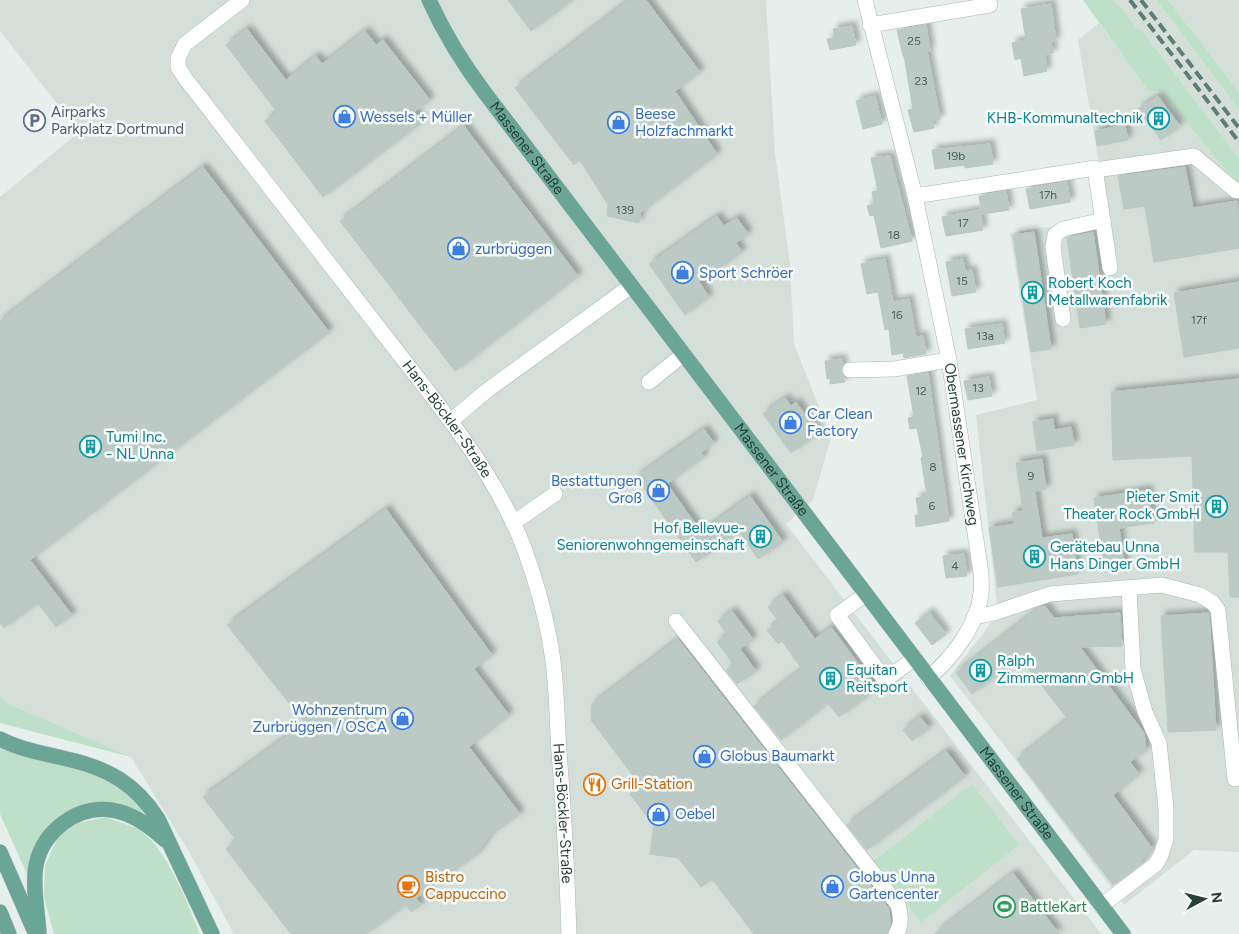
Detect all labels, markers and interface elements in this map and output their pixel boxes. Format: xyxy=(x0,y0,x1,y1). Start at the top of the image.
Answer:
house number: 25 xyxy=(907,34,921,48)
house number: 23 xyxy=(914,74,928,88)
street label: Massener Straße xyxy=(486,98,568,198)
place label: Airparks Parkplatz Dortmund xyxy=(51,103,184,138)
shop icon: Wessels + Müller xyxy=(332,105,356,129)
place label: Beese Holzfachmarkt xyxy=(635,105,734,140)
building icon: KHB-Kommunaltechnik xyxy=(1147,106,1171,130)
place label: Wessels + Müller xyxy=(360,108,472,126)
parking icon: Airparks Parkplatz Dortmund xyxy=(23,109,47,133)
place label: KHB-Kommunaltechnik xyxy=(987,109,1144,127)
shop icon: Beese Holzfachmarkt xyxy=(607,111,631,135)
house number: 19b xyxy=(947,149,965,163)
house number: 17h xyxy=(1039,188,1057,202)
house number: 139 xyxy=(616,203,634,217)
house number: 17 xyxy=(957,216,969,230)
house number: 18 xyxy=(888,228,900,242)
shop icon: zurbrüggen xyxy=(447,237,471,261)
place label: zurbrüggen xyxy=(475,240,552,258)
shop icon: Sport Schröer xyxy=(671,261,695,285)
place label: Sport Schröer xyxy=(699,264,793,282)
house number: 15 xyxy=(956,274,968,288)
place label: Robert Koch Metallwarenfabrik xyxy=(1048,274,1168,309)
building icon: Robert Koch Metallwarenfabrik xyxy=(1020,280,1044,304)
house number: 16 xyxy=(891,308,903,322)
house number: 17f xyxy=(1191,313,1207,327)
house number: 13a xyxy=(976,329,994,343)
street label: Hans-Böckler-Straße xyxy=(398,357,496,481)
street label: Obermassener Kirchweg xyxy=(941,362,983,527)
house number: 13 xyxy=(972,381,984,395)
house number: 12 xyxy=(915,384,927,398)
place label: Car Clean Factory xyxy=(807,405,873,440)
shop icon: Car Clean Factory xyxy=(779,411,803,435)
street label: Massener Straße xyxy=(730,420,813,520)
place label: Tumi Inc. - NL Unna xyxy=(106,428,174,463)
building icon: Tumi Inc. - NL Unna xyxy=(78,434,102,458)
house number: 8 xyxy=(929,460,937,474)
house number: 9 xyxy=(1028,469,1035,483)
place label: Bestattungen Groß xyxy=(551,472,642,507)
shop icon: Bestattungen Groß xyxy=(646,478,670,502)
place label: Pieter Smit Theater Rock GmbH xyxy=(1064,488,1200,523)
building icon: Pieter Smit Theater Rock GmbH xyxy=(1204,494,1228,518)
house number: 6 xyxy=(929,499,936,513)
place label: Hof Bellevue- Seniorenwohngemeinschaft xyxy=(556,519,745,554)
building icon: Hof Bellevue- Seniorenwohngemeinschaft xyxy=(749,525,773,549)
place label: Gerätebau Unna Hans Dinger GmbH xyxy=(1050,538,1180,573)
building icon: Gerätebau Unna Hans Dinger GmbH xyxy=(1022,544,1046,568)
house number: 4 xyxy=(951,559,959,573)
place label: Ralph Zimmermann GmbH xyxy=(997,652,1134,687)
building icon: Ralph Zimmermann GmbH xyxy=(969,658,993,682)
place label: Equitan Reitsport xyxy=(846,661,908,696)
building icon: Equitan Reitsport xyxy=(818,667,842,691)
place label: Wohnzentrum Zurbrüggen / OSCA xyxy=(252,701,387,736)
shop icon: Wohnzentrum Zurbrüggen / OSCA xyxy=(391,707,415,731)
street label: Hans-Böckler-Straße xyxy=(549,742,576,884)
street label: Massener Straße xyxy=(976,743,1058,843)
shop icon: Globus Baumarkt xyxy=(692,744,716,768)
place label: Globus Baumarkt xyxy=(720,747,835,765)
restaurant icon: Grill-Station xyxy=(583,772,607,796)
place label: Grill-Station xyxy=(611,775,693,793)
shop icon: Oebel xyxy=(647,802,671,826)
place label: Oebel xyxy=(675,805,715,823)
place label: Bistro Cappuccino xyxy=(425,868,507,903)
place label: Globus Unna Gartencenter xyxy=(849,868,939,903)
cafe icon: Bistro Cappuccino xyxy=(397,874,421,898)
shop icon: Globus Unna Gartencenter xyxy=(821,874,845,898)
north arrow xyxy=(1179,874,1229,924)
text: N xyxy=(1207,891,1226,904)
sports icon: BattleKart xyxy=(992,895,1016,919)
place label: BattleKart xyxy=(1020,898,1087,916)

